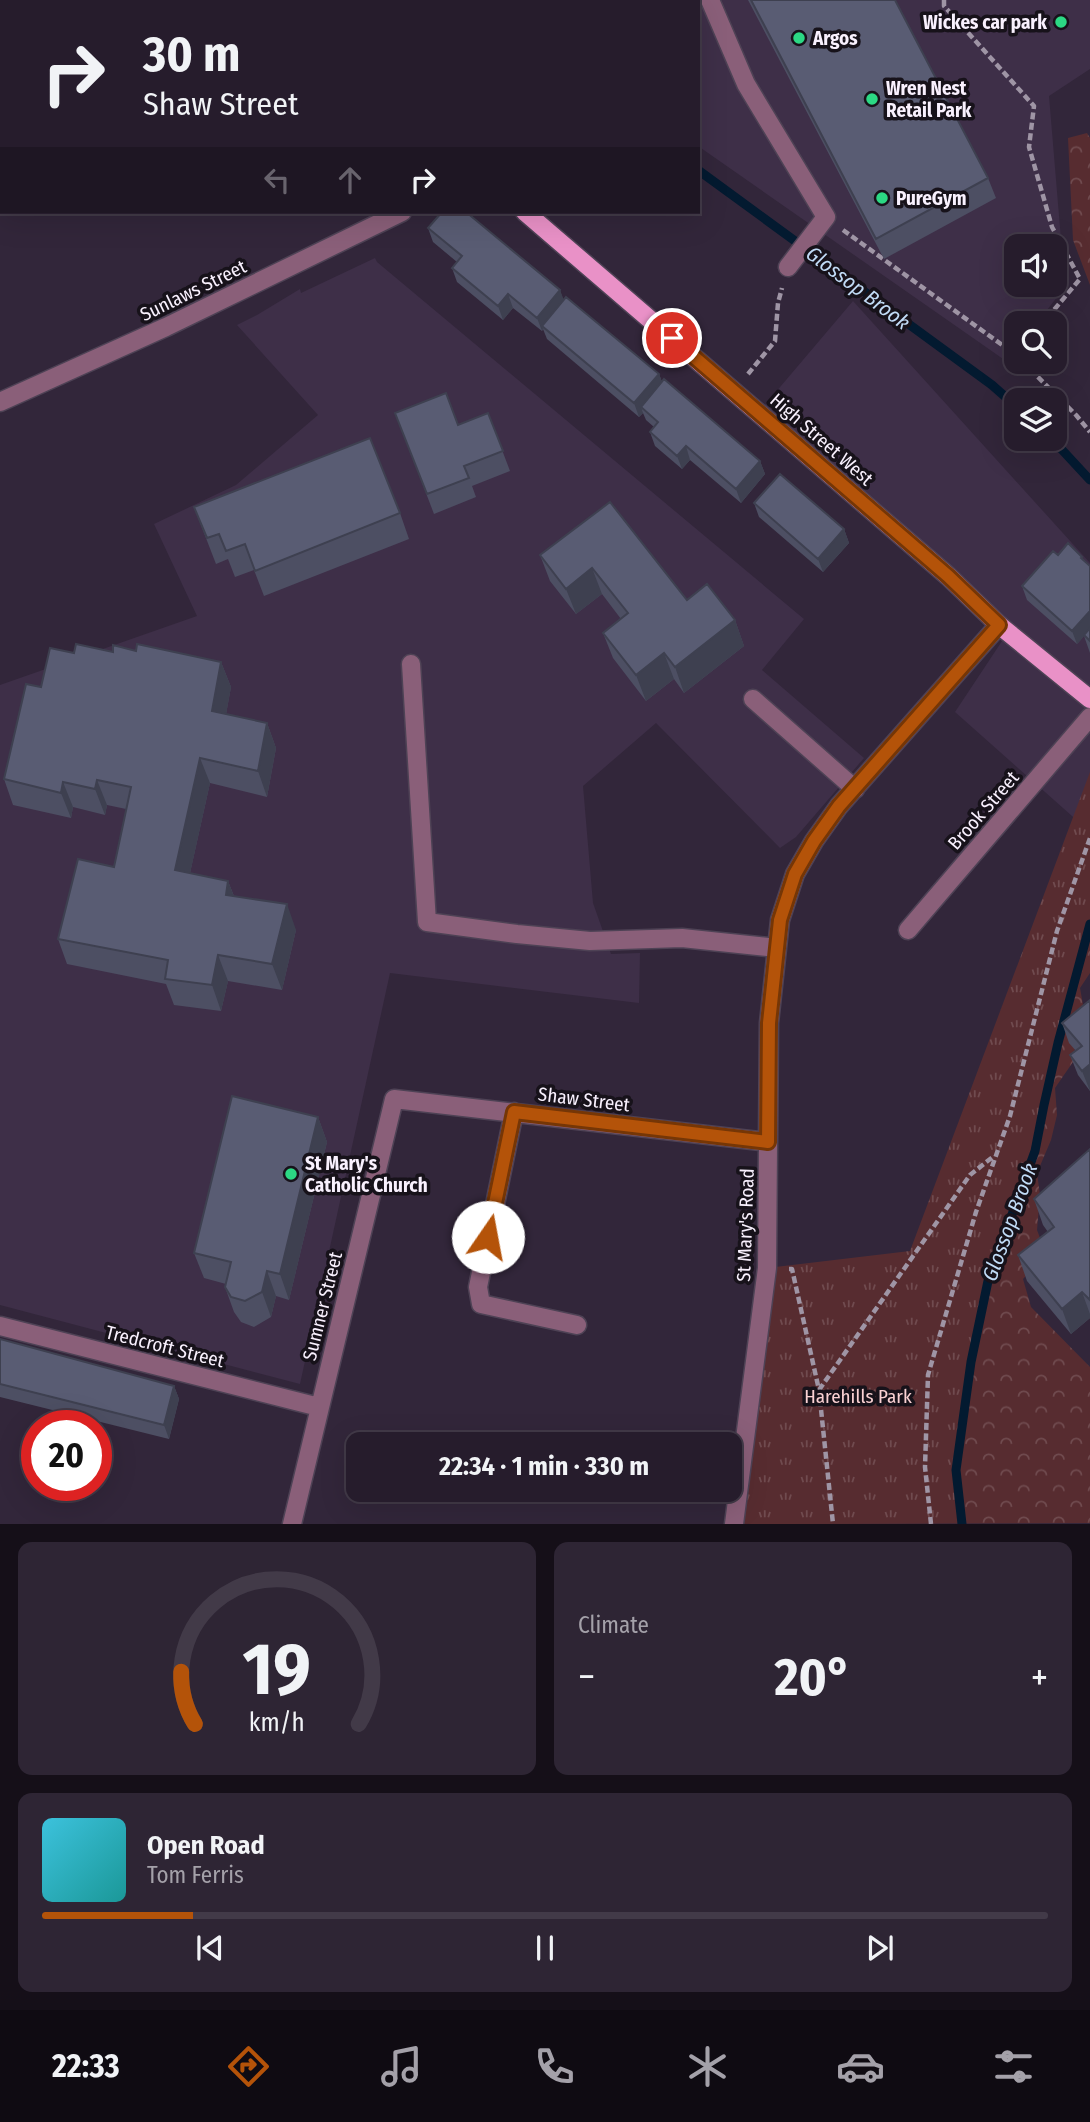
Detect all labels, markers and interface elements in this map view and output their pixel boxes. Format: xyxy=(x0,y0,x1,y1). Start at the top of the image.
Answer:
place label: Wickes car park xyxy=(923,11,1047,34)
marker: Wickes car park xyxy=(1053,14,1069,30)
text: 30 m xyxy=(143,25,241,84)
place label: Argos xyxy=(812,27,858,50)
icon: right xyxy=(28,28,119,119)
marker: Argos xyxy=(791,30,807,46)
place label: Wren Nest Retail Park xyxy=(886,77,972,122)
text: Shaw Street xyxy=(143,85,298,123)
marker: Wren Nest Retail Park xyxy=(864,91,880,107)
icon: left xyxy=(258,161,296,199)
icon: ahead xyxy=(331,161,369,199)
icon: right xyxy=(404,161,442,199)
place label: PureGym xyxy=(896,187,967,210)
marker: PureGym xyxy=(874,190,890,206)
map controls xyxy=(1004,234,1067,451)
button: sound xyxy=(1004,234,1067,297)
water label: Glossop Brook xyxy=(801,240,915,336)
street label: Sunlaws Street xyxy=(136,255,251,326)
pin xyxy=(642,308,702,368)
button: search xyxy=(1004,311,1067,374)
icon: arrive xyxy=(653,319,691,357)
street label: High Street West xyxy=(766,388,878,491)
button: layers xyxy=(1004,388,1067,451)
street label: Brook Street xyxy=(943,766,1024,854)
street label: Shaw Street xyxy=(537,1082,632,1117)
place label: St Mary's Catholic Church xyxy=(305,1152,428,1197)
water label: Glossop Brook xyxy=(977,1160,1043,1284)
marker: St Mary's Catholic Church xyxy=(283,1166,299,1182)
street label: St Mary's Road xyxy=(732,1168,759,1282)
position arrow xyxy=(451,1200,525,1274)
street label: Sumner Street xyxy=(298,1249,347,1363)
street label: Tredcroft Street xyxy=(103,1321,227,1373)
park label: Harehills Park xyxy=(804,1385,912,1408)
speed limit sign: 20 xyxy=(21,1410,112,1501)
text: 22:34 · 1 min · 330 m xyxy=(439,1451,649,1482)
text: Climate xyxy=(578,1611,649,1639)
text: 19 xyxy=(243,1627,311,1714)
text: 20° xyxy=(775,1646,851,1709)
text: − xyxy=(578,1654,595,1700)
text: + xyxy=(1031,1654,1048,1700)
text: km/h xyxy=(249,1708,305,1738)
text: Open Road xyxy=(147,1830,265,1861)
text: Tom Ferris xyxy=(147,1861,244,1889)
icon: previous xyxy=(191,1929,229,1967)
icon: pause xyxy=(526,1929,564,1967)
icon: next xyxy=(861,1929,899,1967)
icon: directions xyxy=(224,2042,273,2091)
icon: music xyxy=(377,2042,426,2091)
icon: phone xyxy=(530,2042,579,2091)
icon: climate xyxy=(683,2042,732,2091)
icon: car xyxy=(836,2042,885,2091)
icon: filters xyxy=(989,2042,1038,2091)
text: 22:33 xyxy=(52,2047,120,2085)

